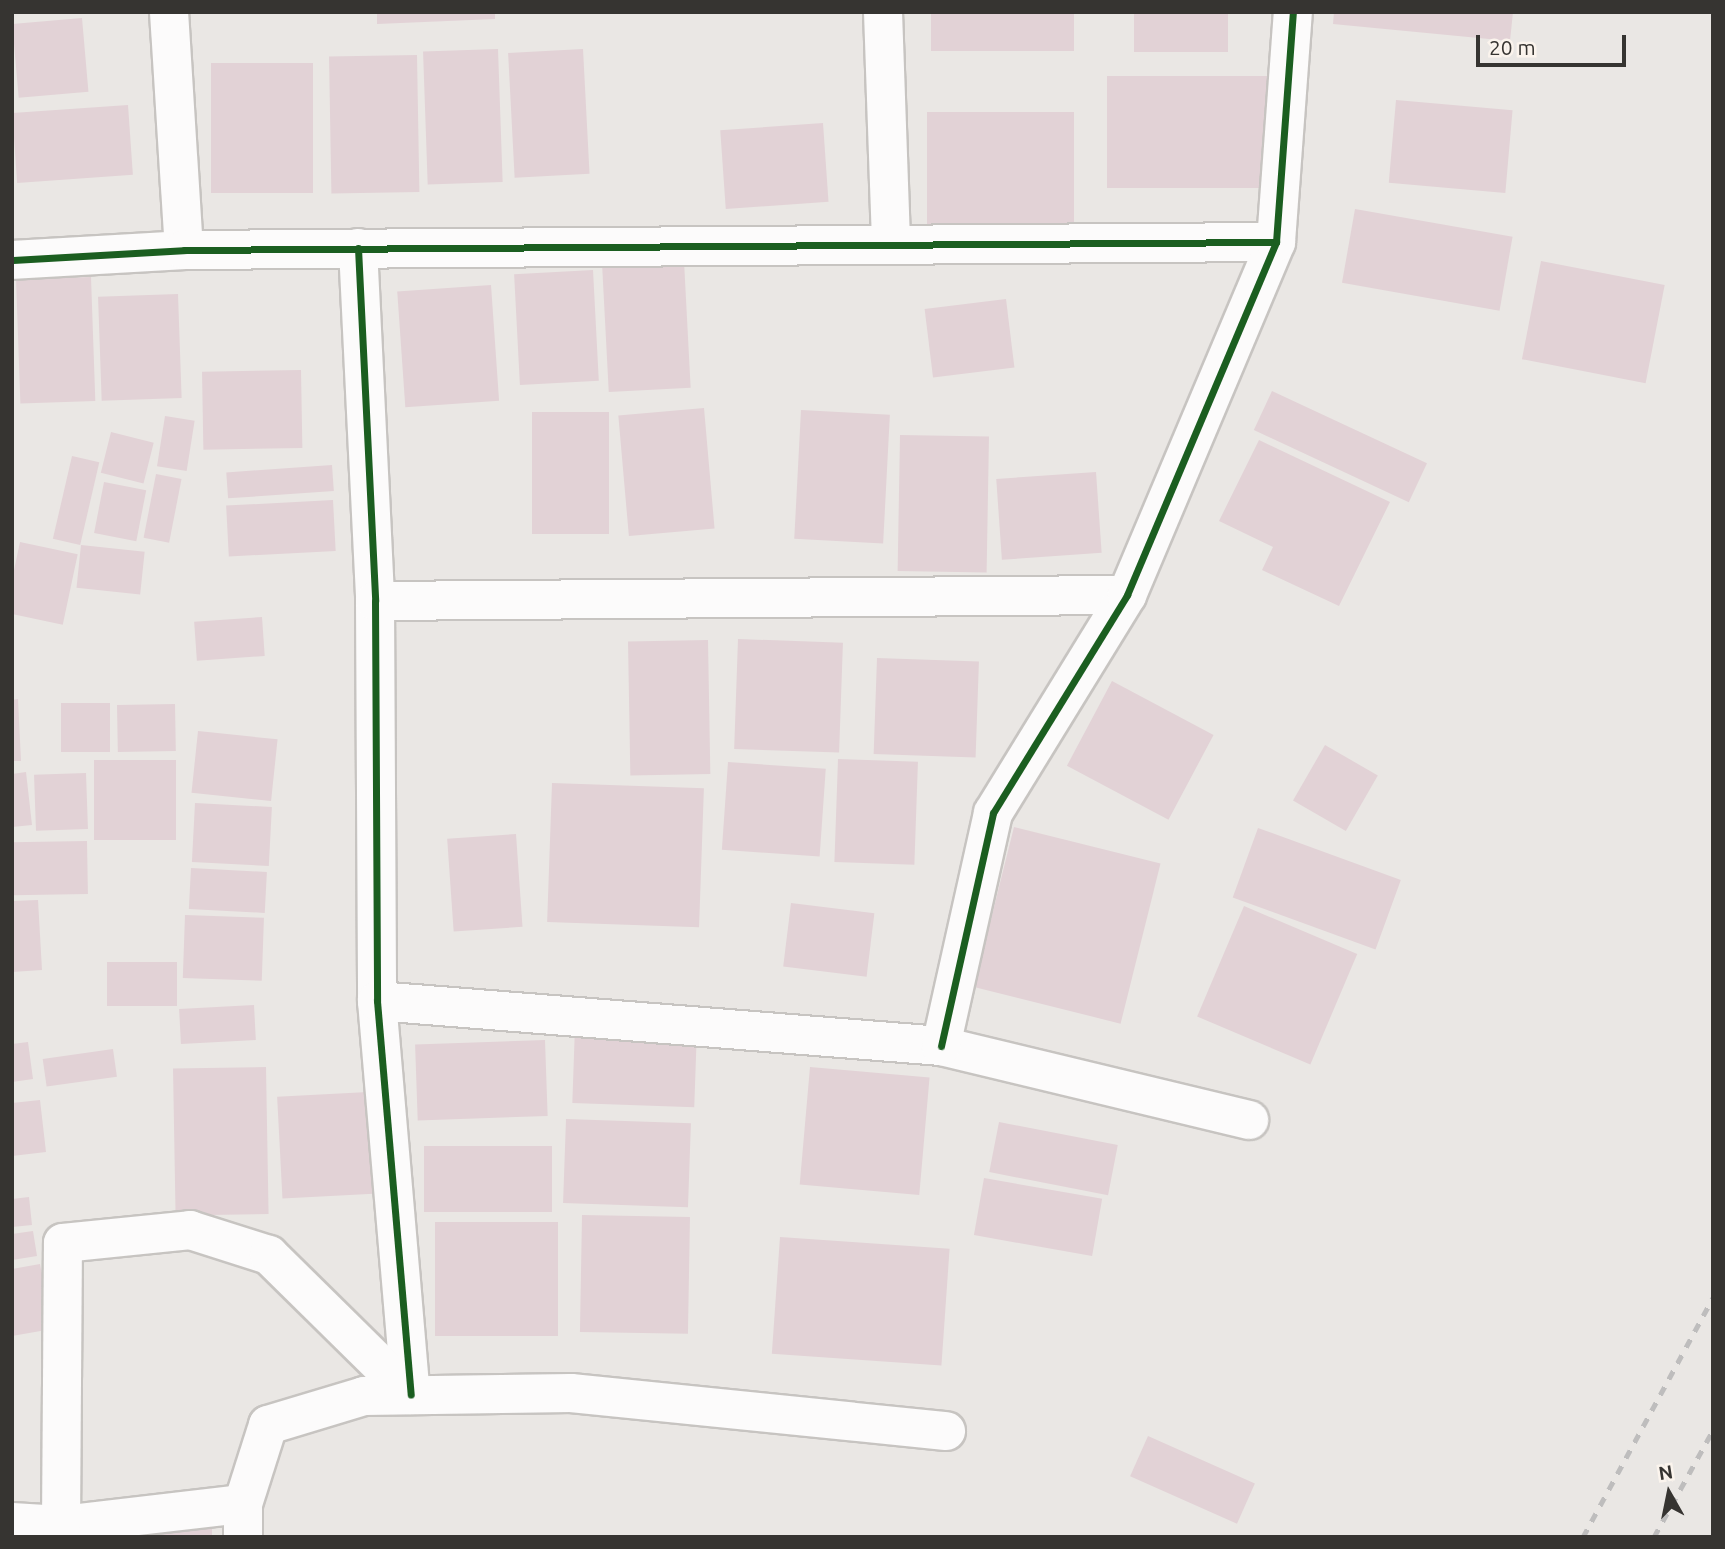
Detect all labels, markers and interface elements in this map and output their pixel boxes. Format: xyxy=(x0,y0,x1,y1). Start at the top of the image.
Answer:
scale bar xyxy=(1480,21,1630,65)
text: 20 m xyxy=(1489,35,1536,59)
north arrow xyxy=(1634,1458,1704,1528)
text: N xyxy=(1657,1460,1674,1484)

